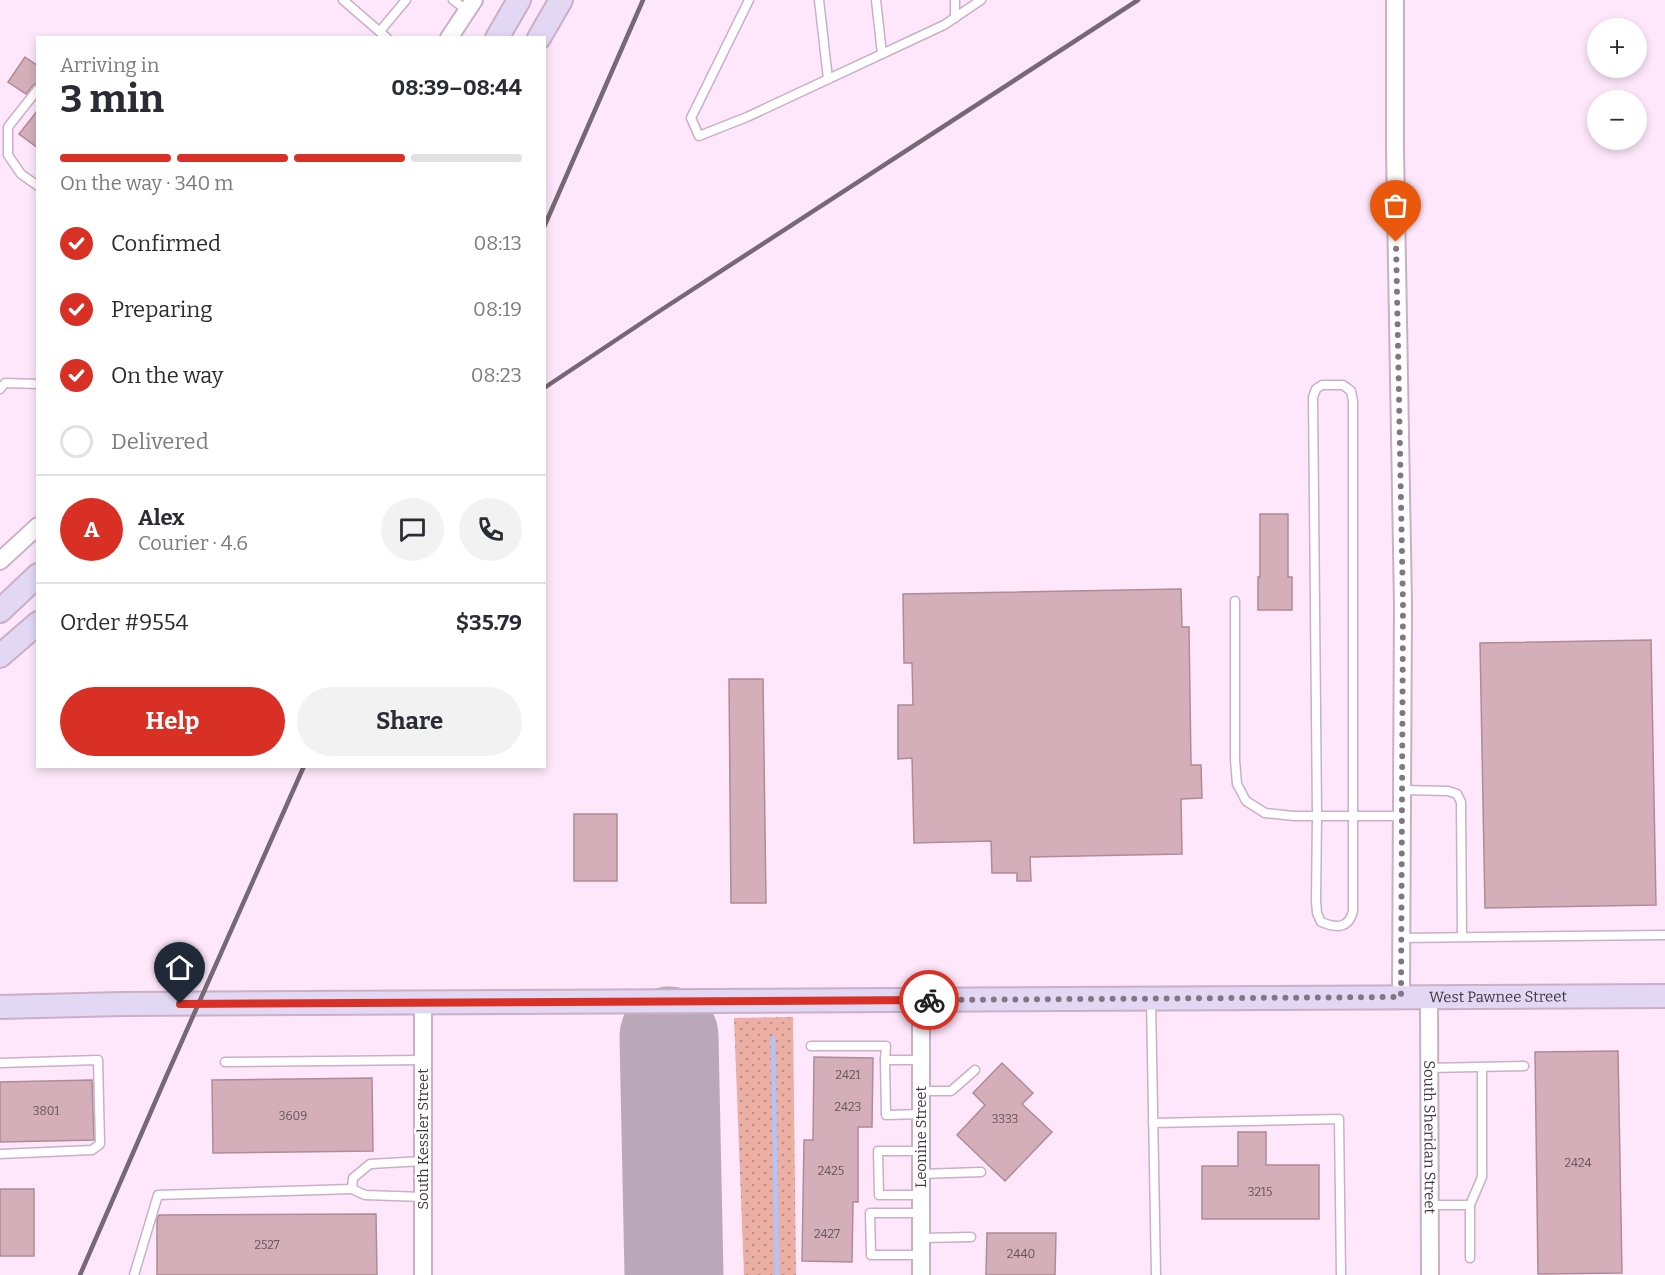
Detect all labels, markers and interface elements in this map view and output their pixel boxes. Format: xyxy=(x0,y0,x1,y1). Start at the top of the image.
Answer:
map controls xyxy=(1587,18,1647,150)
button: + xyxy=(1587,18,1647,78)
text: Arriving in xyxy=(60,53,159,77)
text: 08:39–08:44 xyxy=(391,74,522,101)
text: 3 min xyxy=(60,76,164,122)
button: − xyxy=(1587,90,1647,150)
text: On the way · 340 m xyxy=(60,171,233,195)
pin xyxy=(1370,180,1421,242)
icon: bag xyxy=(1379,189,1412,222)
icon: check xyxy=(60,227,93,260)
text: Confirmed xyxy=(111,230,221,257)
text: 08:13 xyxy=(473,231,522,255)
icon: check xyxy=(60,293,93,326)
text: Preparing xyxy=(111,296,213,323)
text: 08:19 xyxy=(473,297,522,321)
icon: check xyxy=(60,359,93,392)
text: On the way xyxy=(111,362,223,389)
text: 08:23 xyxy=(471,363,522,387)
text: Delivered xyxy=(111,428,209,455)
button: chat xyxy=(381,498,444,561)
button: phone xyxy=(459,498,522,561)
text: Alex xyxy=(138,504,184,531)
text: A xyxy=(84,516,99,543)
text: Courier · 4.6 xyxy=(138,531,248,555)
text: Order #9554 xyxy=(60,609,188,636)
text: $35.79 xyxy=(456,609,522,636)
button: Help xyxy=(60,687,285,756)
button: Share xyxy=(297,687,522,756)
pin xyxy=(154,942,205,1004)
icon: home xyxy=(163,951,196,984)
courier xyxy=(899,970,959,1030)
icon: bike xyxy=(913,984,946,1017)
street label: West Pawnee Street xyxy=(1429,988,1567,1006)
street label: South Sheridan Street xyxy=(1420,1060,1439,1214)
street label: South Kessler Street xyxy=(414,1068,432,1210)
house number: 2421 xyxy=(836,1068,861,1082)
street label: Leonine Street xyxy=(912,1085,930,1188)
house number: 2423 xyxy=(835,1100,862,1114)
house number: 3801 xyxy=(33,1104,59,1118)
house number: 3609 xyxy=(279,1109,307,1123)
house number: 3333 xyxy=(992,1112,1019,1126)
house number: 2424 xyxy=(1564,1156,1592,1170)
house number: 2425 xyxy=(818,1164,844,1178)
house number: 3215 xyxy=(1248,1185,1272,1199)
house number: 2427 xyxy=(814,1227,840,1241)
house number: 2527 xyxy=(254,1238,280,1252)
house number: 2440 xyxy=(1007,1247,1035,1261)

